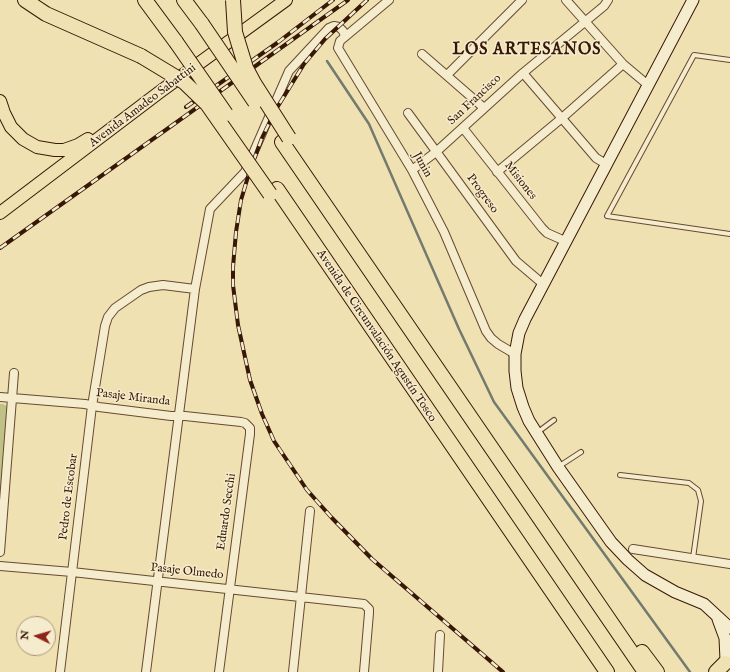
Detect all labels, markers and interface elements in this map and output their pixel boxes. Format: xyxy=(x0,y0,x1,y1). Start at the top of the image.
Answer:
district label: LOS ARTESANOS xyxy=(453,41,601,61)
street label: Avenida Amadeo Sabattini xyxy=(87,61,199,151)
street label: San Francisco xyxy=(445,72,505,128)
street label: Junin xyxy=(409,150,435,180)
street label: Misiones xyxy=(501,159,539,203)
street label: Progreso xyxy=(463,172,501,216)
street label: Avenida de Circunvalación Agustín Tosco xyxy=(313,247,439,425)
street label: Pasaje Miranda xyxy=(95,386,171,410)
street label: Pedro de Escobar xyxy=(57,453,81,541)
street label: Eduardo Secchi xyxy=(214,473,240,551)
street label: Pasaje Olmedo xyxy=(150,561,224,583)
north arrow xyxy=(16,616,56,656)
text: N xyxy=(18,630,32,640)

